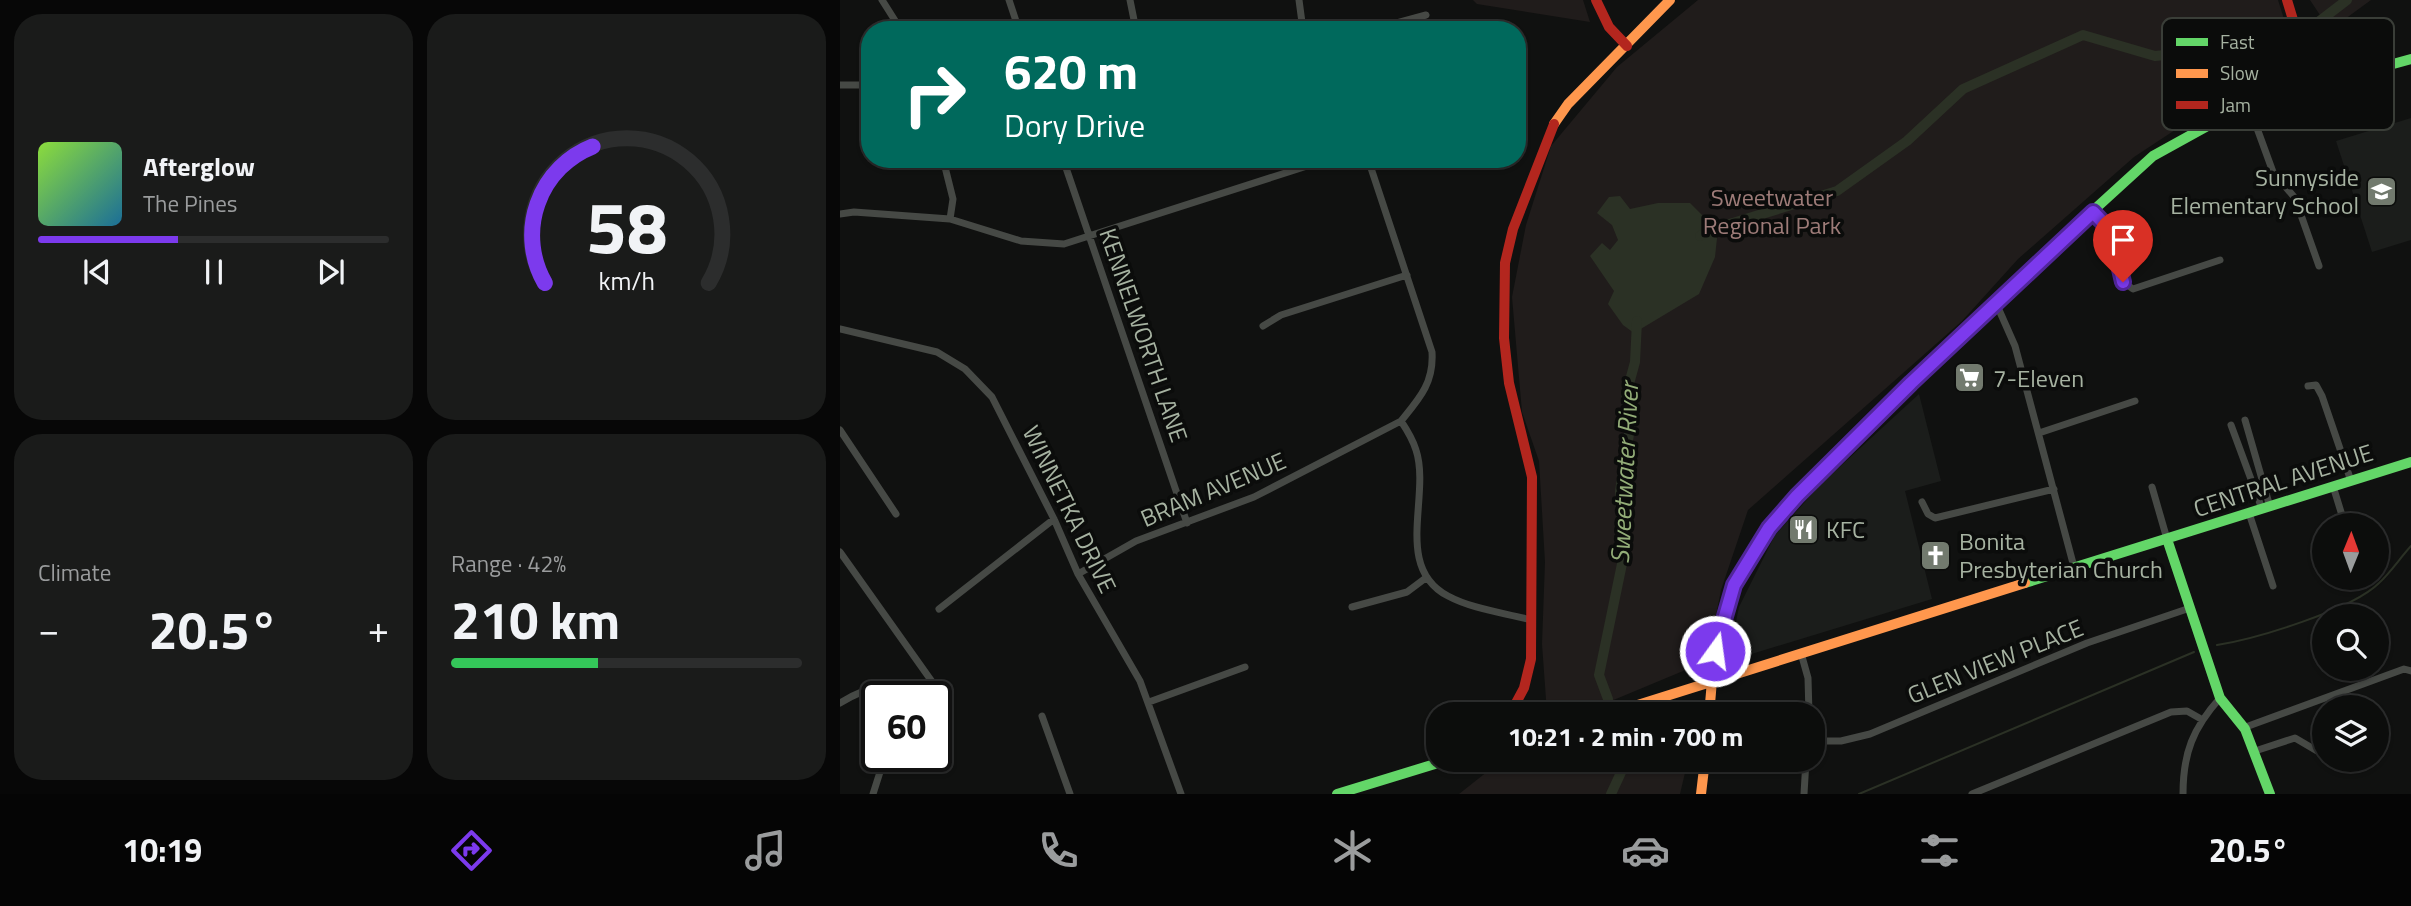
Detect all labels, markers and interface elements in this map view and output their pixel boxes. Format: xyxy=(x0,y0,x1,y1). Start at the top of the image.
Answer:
legend xyxy=(2162,18,2394,130)
text: Fast xyxy=(2220,27,2255,56)
text: 620 m xyxy=(1004,33,1138,108)
icon: right xyxy=(889,49,980,140)
text: Slow xyxy=(2220,58,2259,87)
text: Jam xyxy=(2220,90,2251,119)
text: Dory Drive xyxy=(1004,101,1145,149)
text: Afterglow xyxy=(143,147,255,186)
place label: Sunnyside Elementary School xyxy=(2170,159,2359,223)
text: 58 xyxy=(586,171,667,281)
school or university icon: Sunnyside Elementary School xyxy=(2365,174,2399,208)
park label: Sweetwater Regional Park xyxy=(1703,179,1842,243)
text: The Pines xyxy=(143,186,237,221)
pin xyxy=(2093,210,2153,282)
icon: arrive xyxy=(2104,221,2142,259)
street label: KENNELWORTH LANE xyxy=(1090,223,1198,447)
icon: previous xyxy=(78,253,116,291)
icon: pause xyxy=(195,253,233,291)
icon: next xyxy=(312,253,350,291)
text: km/h xyxy=(598,262,655,300)
place label: 7-Eleven xyxy=(1993,360,2084,396)
supermarket icon: 7-Eleven xyxy=(1953,361,1987,395)
water label: Sweetwater River xyxy=(1600,379,1648,565)
street label: WINNETKA DRIVE xyxy=(1014,419,1126,599)
street label: CENTRAL AVENUE xyxy=(2189,434,2377,526)
street label: BRAM AVENUE xyxy=(1135,442,1291,536)
place label: KFC xyxy=(1826,511,1865,547)
restaurant icon: KFC xyxy=(1786,512,1820,546)
north arrow xyxy=(2312,513,2389,590)
map controls xyxy=(2312,513,2389,772)
place label: Bonita Presbyterian Church xyxy=(1959,523,2163,587)
church icon: Bonita Presbyterian Church xyxy=(1919,538,1953,572)
text: Range · 42% xyxy=(451,546,566,581)
text: Climate xyxy=(38,555,111,590)
text: 210 km xyxy=(451,580,620,659)
text: 20.5° xyxy=(149,590,278,669)
text: − xyxy=(38,600,59,658)
text: + xyxy=(368,600,389,658)
button: search xyxy=(2312,604,2389,681)
street label: GLEN VIEW PLACE xyxy=(1902,609,2088,713)
position arrow xyxy=(1678,614,1752,688)
speed limit sign: 60 xyxy=(861,681,952,772)
button: layers xyxy=(2312,695,2389,772)
text: 10:21 · 2 min · 700 m xyxy=(1508,717,1743,756)
text: 10:19 xyxy=(122,826,202,874)
icon: directions xyxy=(447,826,496,875)
icon: music xyxy=(741,826,790,875)
icon: phone xyxy=(1034,826,1083,875)
icon: climate xyxy=(1328,826,1377,875)
icon: car xyxy=(1621,826,1670,875)
icon: filters xyxy=(1915,826,1964,875)
text: 20.5° xyxy=(2209,826,2289,874)

